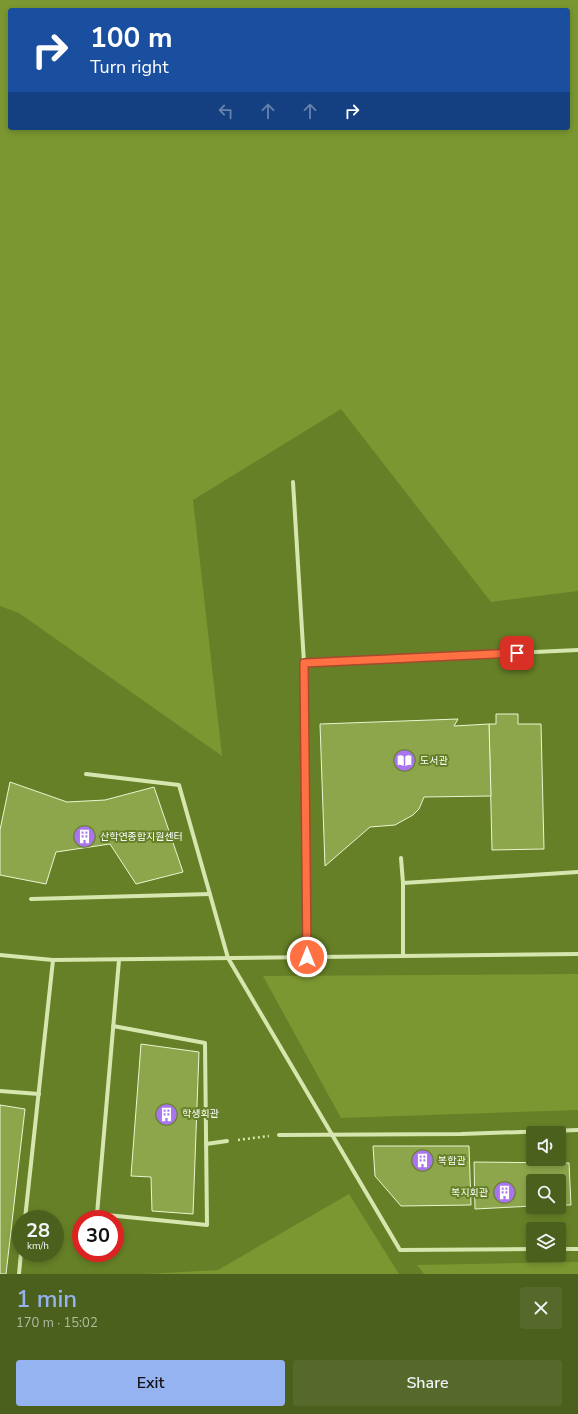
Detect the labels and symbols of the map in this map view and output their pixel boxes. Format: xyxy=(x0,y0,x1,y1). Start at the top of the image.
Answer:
pin xyxy=(500,636,534,670)
library icon: 도서관 xyxy=(392,748,418,774)
place label: 도서관 xyxy=(420,754,448,768)
building icon: 산학연종합지원센터 xyxy=(72,824,98,850)
place label: 산학연종합지원센터 xyxy=(100,830,183,844)
position arrow xyxy=(286,936,328,978)
building icon: 학생회관 xyxy=(153,1101,179,1127)
place label: 학생회관 xyxy=(182,1107,220,1121)
building icon: 복합관 xyxy=(409,1148,435,1174)
place label: 복합관 xyxy=(438,1154,466,1168)
building icon: 복지회관 xyxy=(491,1180,517,1206)
place label: 복지회관 xyxy=(451,1186,489,1200)
speed limit sign: 30 xyxy=(72,1210,124,1262)

